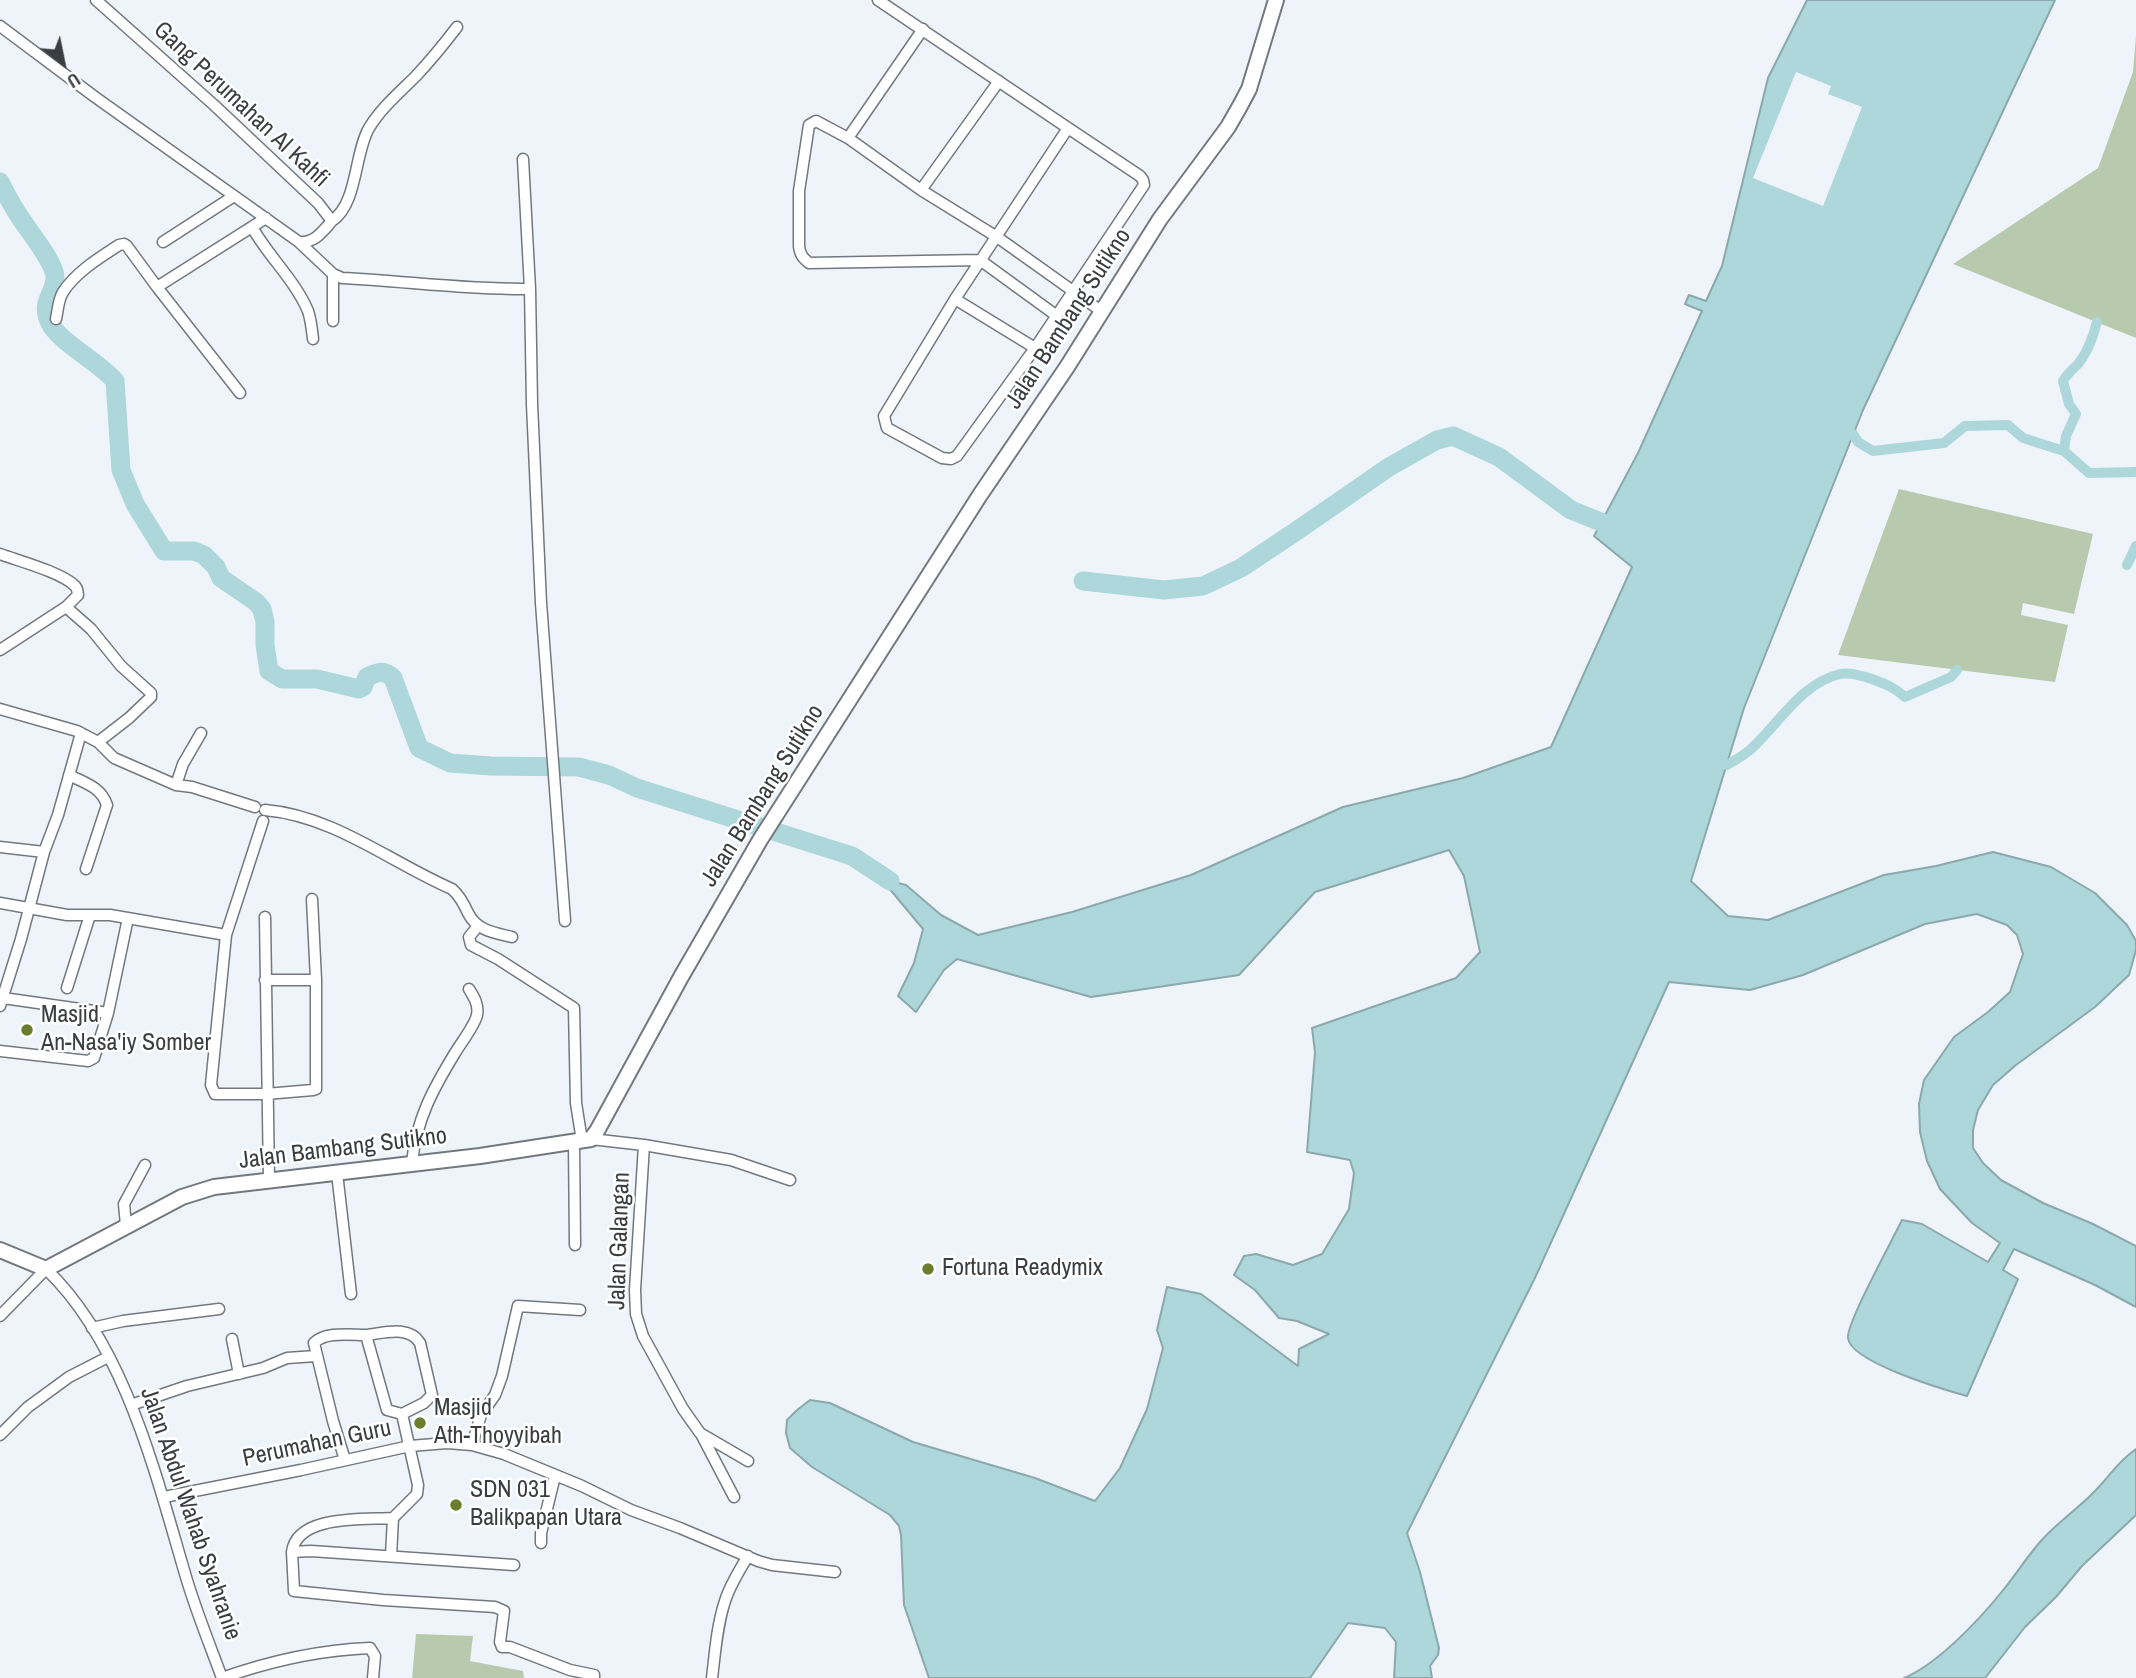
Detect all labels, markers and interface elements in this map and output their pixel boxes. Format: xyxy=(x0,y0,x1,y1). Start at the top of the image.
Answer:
street label: Gang Perumahan Al Kahfi xyxy=(147,16,335,194)
north arrow xyxy=(28,28,98,98)
text: U xyxy=(62,67,86,95)
street label: Jalan Bambang Sutikno xyxy=(1000,224,1138,414)
street label: Jalan Bambang Sutikno xyxy=(695,700,831,892)
place label: Masjid An-Nasa'iy Somber xyxy=(41,1002,211,1058)
marker: Masjid An-Nasa'iy Somber xyxy=(19,1022,35,1038)
street label: Jalan Bambang Sutikno xyxy=(238,1122,448,1176)
street label: Jalan Galangan xyxy=(603,1172,637,1310)
place label: Fortuna Readymix xyxy=(942,1255,1103,1283)
marker: Fortuna Readymix xyxy=(920,1261,936,1277)
street label: Jalan Abdul Wahab Syahranie xyxy=(133,1384,247,1644)
place label: Masjid Ath-Thoyyibah xyxy=(434,1395,562,1451)
street label: Perumahan Guru xyxy=(240,1414,394,1474)
marker: Masjid Ath-Thoyyibah xyxy=(412,1415,428,1431)
place label: SDN 031 Balikpapan Utara xyxy=(470,1477,622,1533)
marker: SDN 031 Balikpapan Utara xyxy=(448,1497,464,1513)

